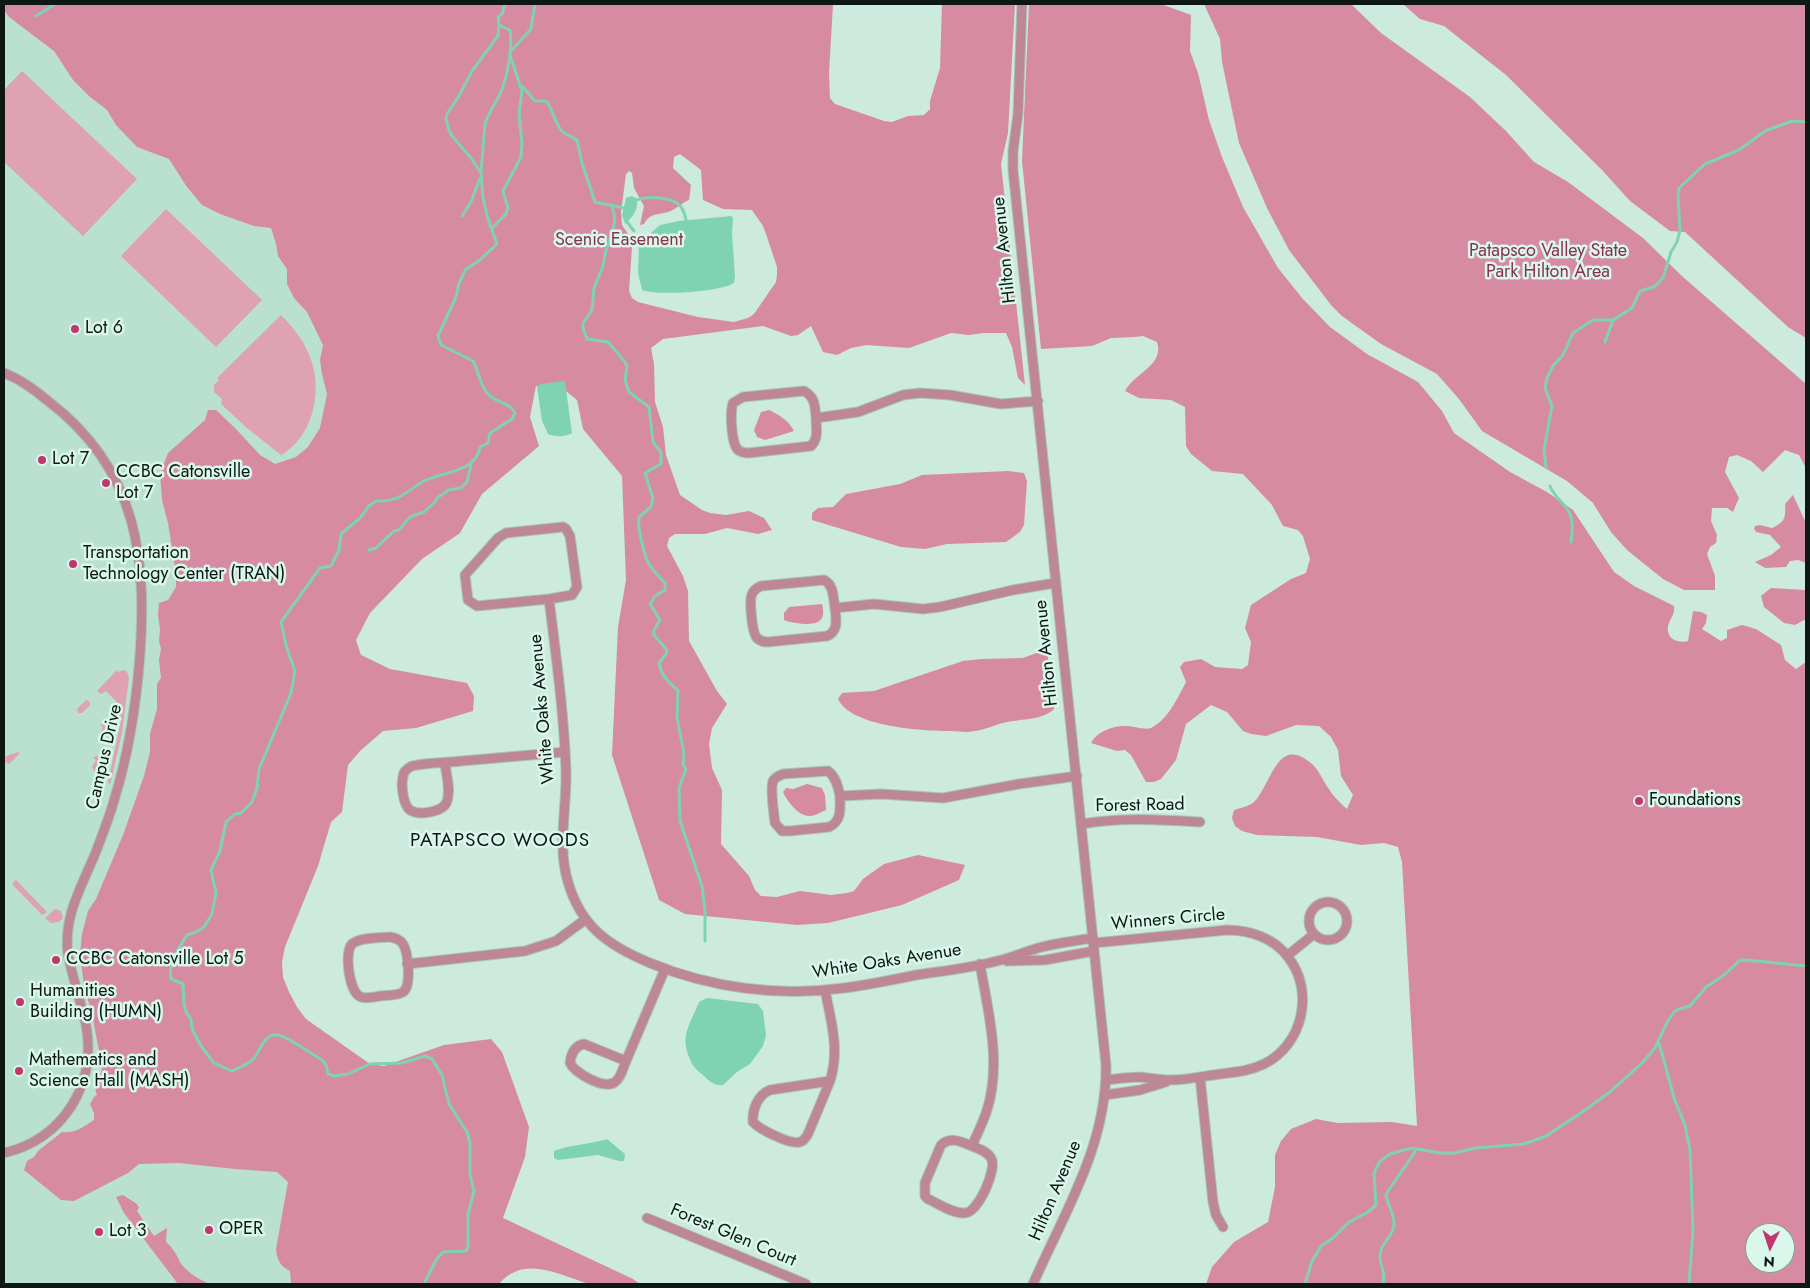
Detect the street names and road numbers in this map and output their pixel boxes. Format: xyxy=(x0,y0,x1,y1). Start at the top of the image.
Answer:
street label: Hilton Avenue xyxy=(989,196,1021,304)
street label: Hilton Avenue xyxy=(1031,599,1063,707)
street label: White Oaks Avenue xyxy=(526,633,560,785)
street label: Campus Drive xyxy=(82,702,128,812)
street label: Forest Road xyxy=(1095,794,1185,818)
street label: Winners Circle xyxy=(1110,904,1226,936)
street label: White Oaks Avenue xyxy=(811,940,963,984)
street label: Hilton Avenue xyxy=(1025,1138,1087,1244)
street label: Forest Glen Court xyxy=(667,1200,799,1272)

